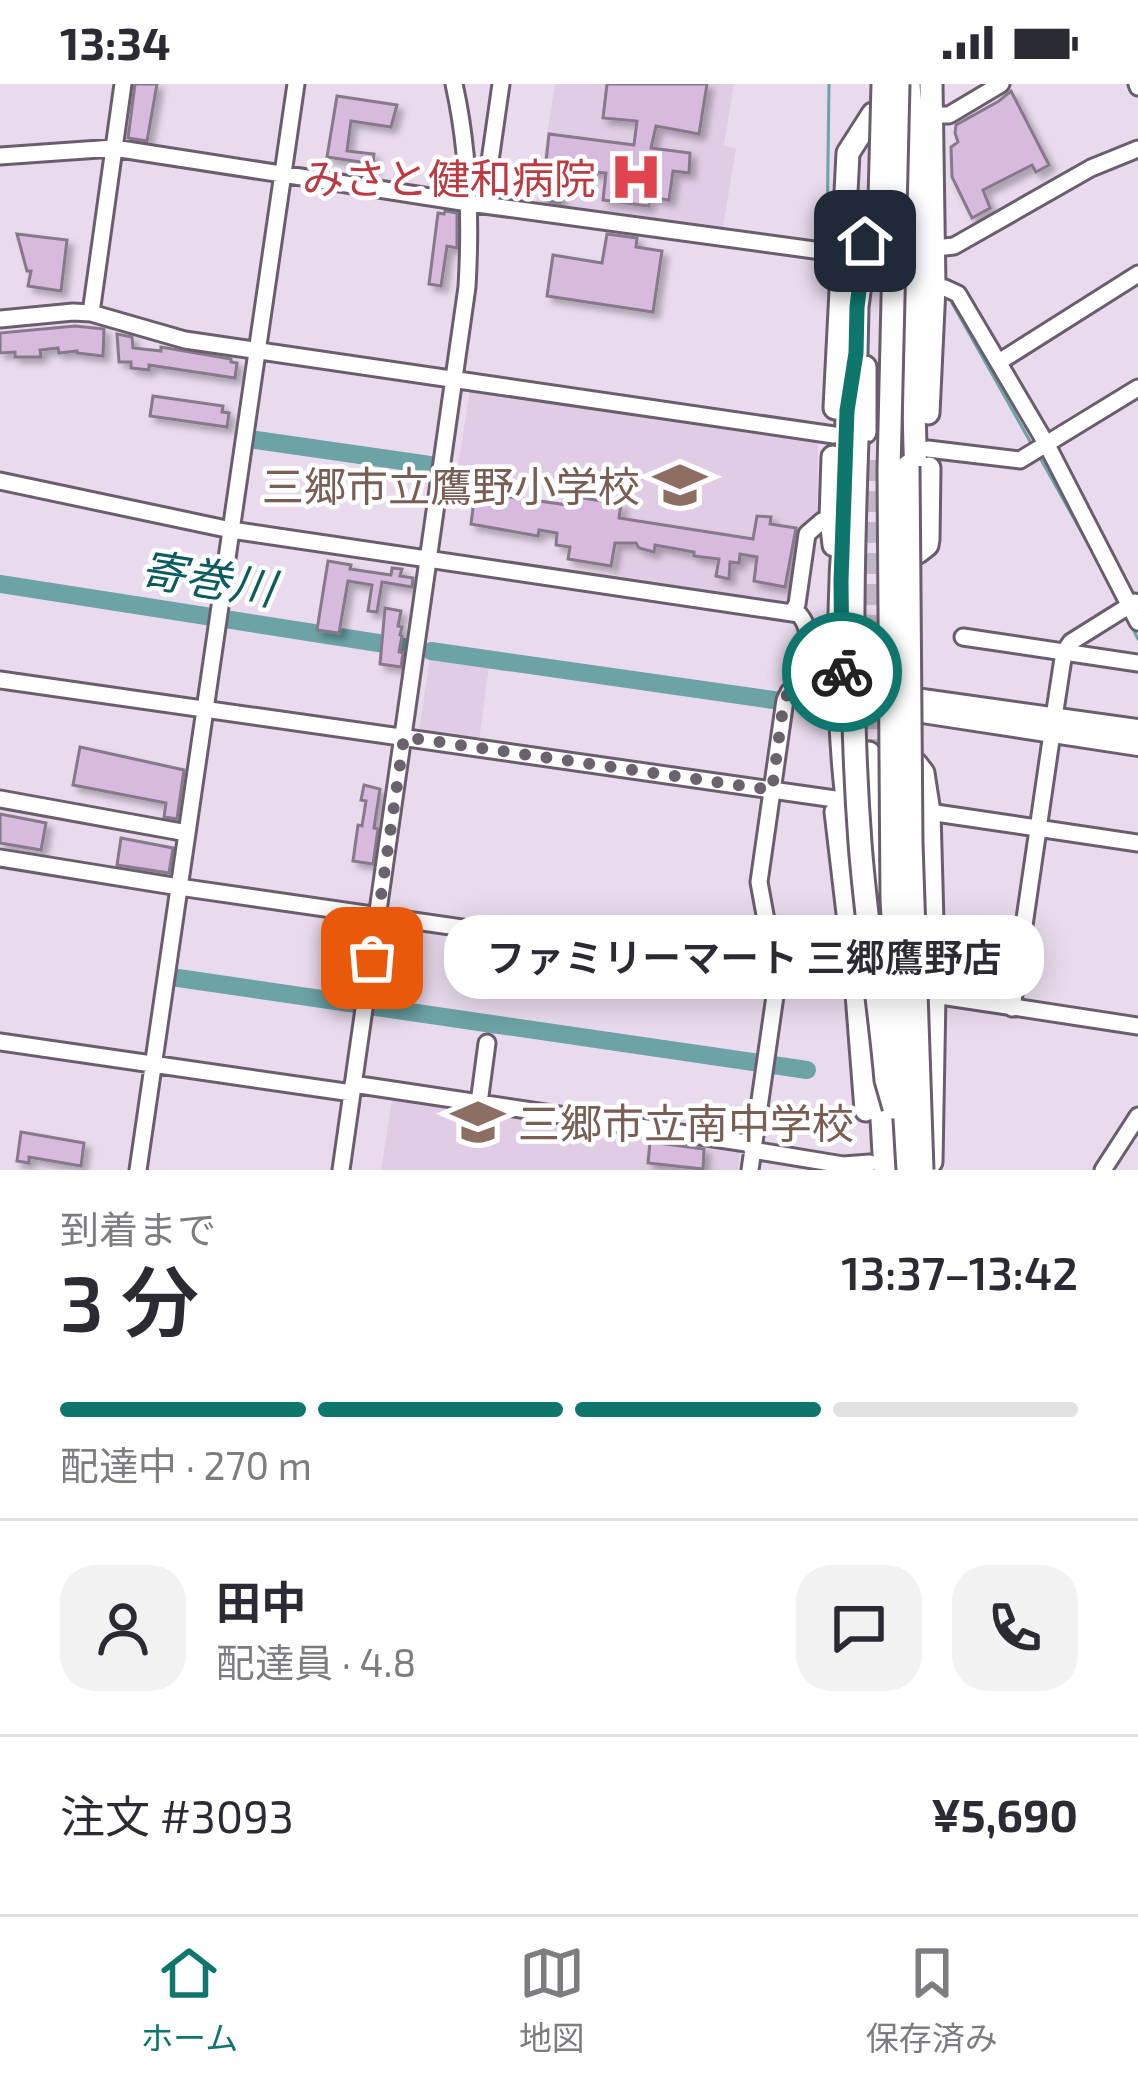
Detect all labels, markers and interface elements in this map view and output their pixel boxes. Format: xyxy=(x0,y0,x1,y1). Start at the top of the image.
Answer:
text: 13:34 xyxy=(60,15,171,69)
hospital icon: みさと健和病院 xyxy=(607,148,665,206)
place label: みさと健和病院 xyxy=(302,152,596,202)
pin xyxy=(814,190,916,292)
icon: home xyxy=(832,208,898,274)
school or university icon: 三郷市立鷹野小学校 xyxy=(651,456,709,514)
place label: 三郷市立鷹野小学校 xyxy=(262,460,640,510)
water label: 寄巻川 xyxy=(137,540,283,615)
courier xyxy=(782,612,902,732)
icon: bike xyxy=(809,639,875,705)
pin xyxy=(321,907,423,1009)
callout: ファミリーマート 三郷鷹野店 xyxy=(444,916,1044,1000)
icon: bag xyxy=(339,925,405,991)
text: ファミリーマート 三郷鷹野店 xyxy=(486,933,1002,980)
school or university icon: 三郷市立南中学校 xyxy=(449,1093,507,1151)
place label: 三郷市立南中学校 xyxy=(518,1097,854,1147)
text: 到着まで xyxy=(60,1205,216,1252)
text: 13:37–13:42 xyxy=(841,1245,1078,1299)
text: 3 分 xyxy=(60,1253,199,1347)
text: 配達中 · 270 m xyxy=(60,1441,312,1488)
button: person xyxy=(60,1565,186,1691)
button: chat xyxy=(796,1565,922,1691)
button: phone xyxy=(952,1565,1078,1691)
text: 田中 xyxy=(216,1574,306,1628)
text: 配達員 · 4.8 xyxy=(216,1638,416,1685)
text: ¥5,690 xyxy=(931,1787,1078,1841)
text: 注文 #3093 xyxy=(60,1788,294,1842)
tab: ホーム xyxy=(140,1940,238,2060)
tab: 地図 xyxy=(519,1940,585,2060)
tab: 保存済み xyxy=(866,1940,998,2060)

